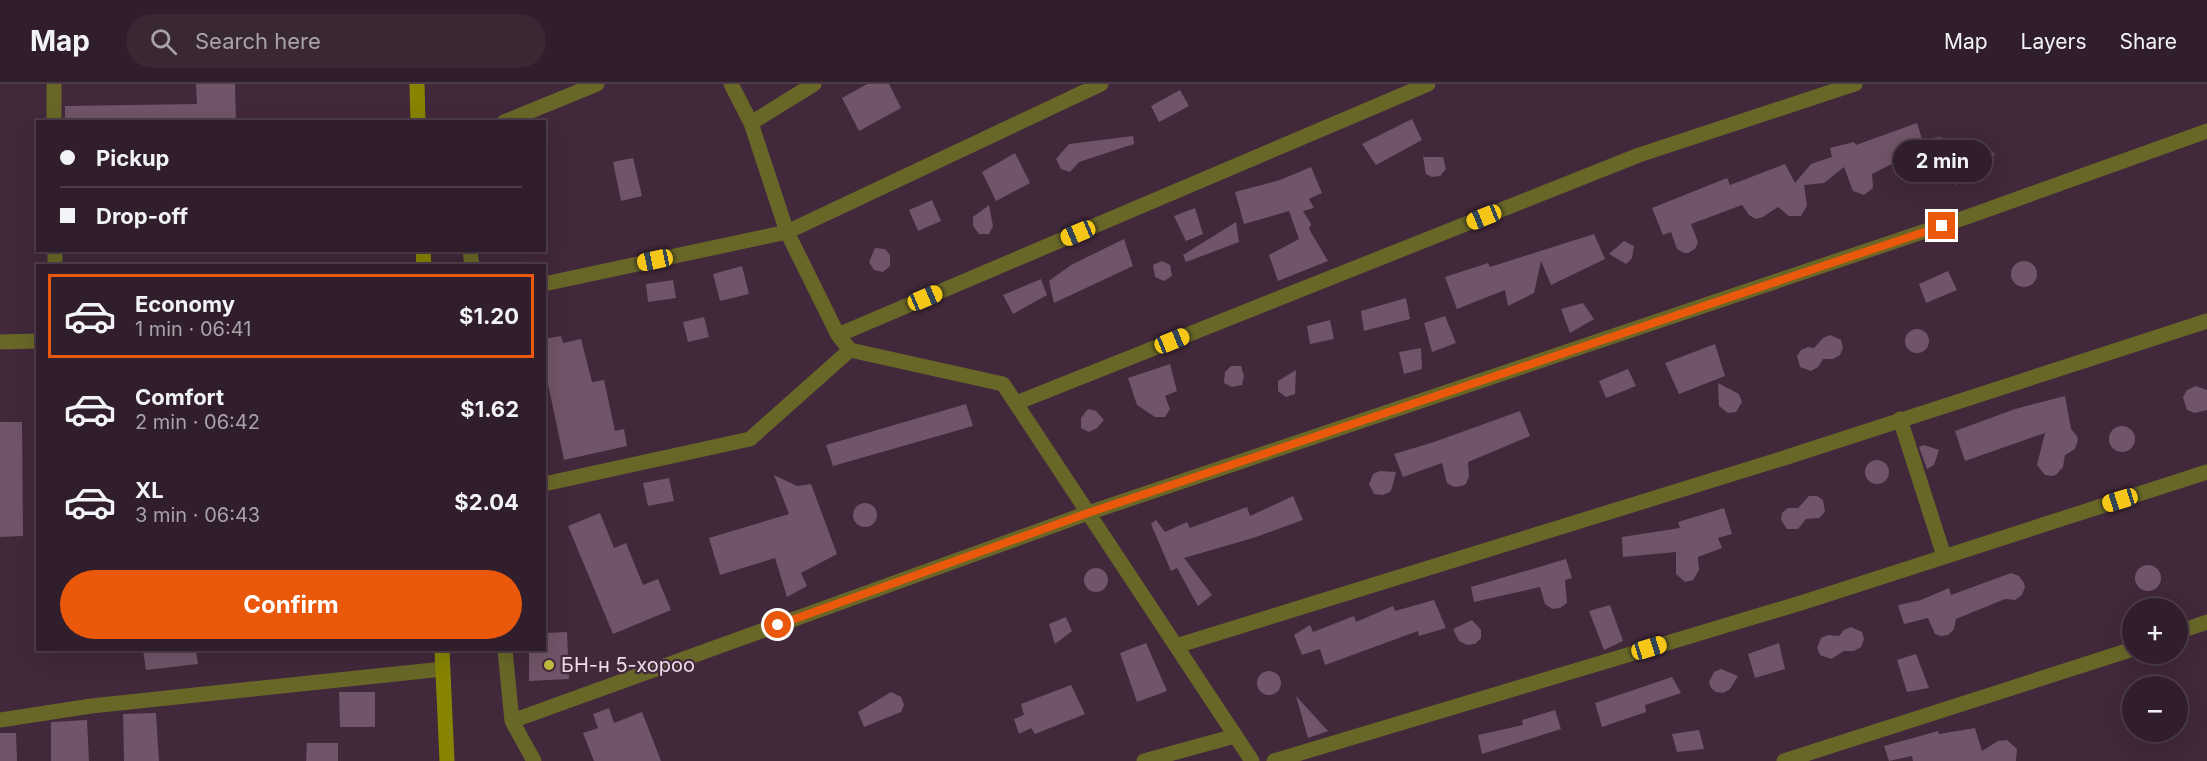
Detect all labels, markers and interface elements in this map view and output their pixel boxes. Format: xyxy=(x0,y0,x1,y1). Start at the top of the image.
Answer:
search box xyxy=(126,14,546,68)
text: Map xyxy=(30,24,90,58)
icon: search xyxy=(147,25,180,58)
text: Search here xyxy=(195,28,321,54)
text: Map xyxy=(1944,29,1988,54)
text: Layers xyxy=(2021,29,2087,54)
text: Share xyxy=(2120,29,2177,54)
callout: 2 min xyxy=(1892,139,1992,181)
text: Pickup xyxy=(96,145,170,171)
text: 2 min xyxy=(1916,149,1969,173)
car xyxy=(1464,202,1504,232)
text: Drop-off xyxy=(96,203,188,229)
route end xyxy=(1928,212,1955,239)
car xyxy=(1058,218,1098,248)
car xyxy=(636,247,674,273)
car xyxy=(905,283,945,313)
icon: car xyxy=(63,289,117,343)
text: Economy xyxy=(135,291,235,317)
text: $1.20 xyxy=(459,303,519,329)
text: 1 min · 06:41 xyxy=(135,317,251,341)
car xyxy=(1152,326,1192,356)
icon: car xyxy=(63,382,117,436)
text: Comfort xyxy=(135,384,224,410)
text: $1.62 xyxy=(460,396,519,422)
text: 2 min · 06:42 xyxy=(135,410,260,434)
icon: car xyxy=(63,475,117,529)
text: XL xyxy=(135,477,164,503)
car xyxy=(2100,486,2140,514)
text: $2.04 xyxy=(454,489,519,515)
text: 3 min · 06:43 xyxy=(135,503,260,527)
button: Confirm xyxy=(60,570,522,639)
map controls xyxy=(2122,598,2188,742)
button: + xyxy=(2122,598,2188,664)
route start xyxy=(764,611,791,638)
car xyxy=(1629,634,1669,662)
place label: БН-н 5-хороо xyxy=(561,653,695,677)
marker: БН-н 5-хороо xyxy=(542,658,556,672)
button: − xyxy=(2122,676,2188,742)

